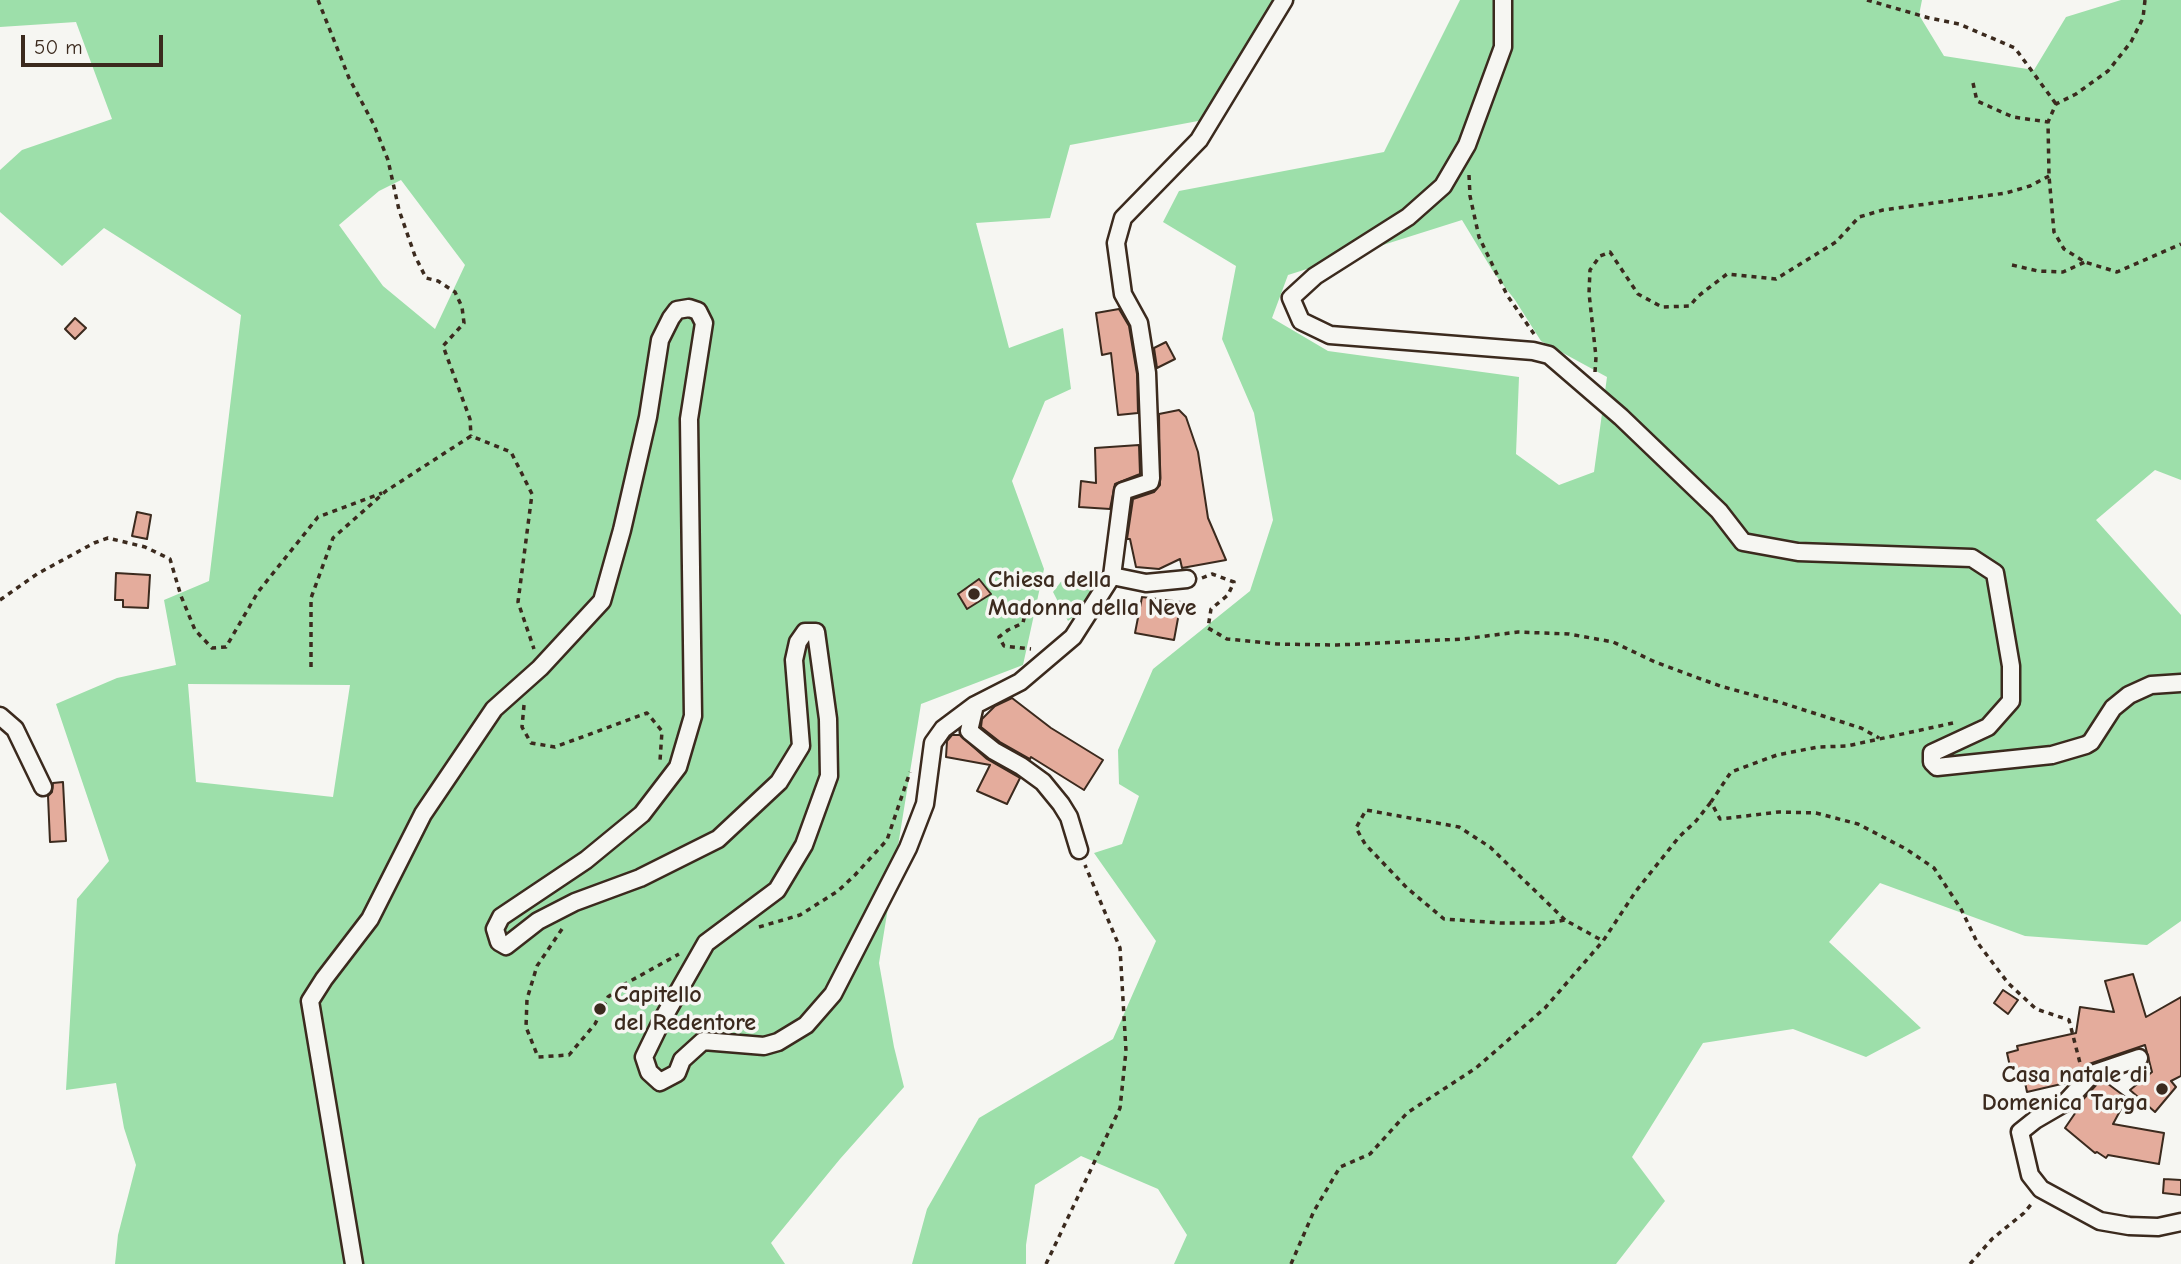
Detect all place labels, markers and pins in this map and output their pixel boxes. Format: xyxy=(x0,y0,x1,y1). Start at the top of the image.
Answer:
place label: Chiesa della Madonna della Neve xyxy=(988,566,1197,622)
marker: Chiesa della Madonna della Neve xyxy=(966,586,982,602)
place label: Capitello del Redentore xyxy=(614,981,756,1037)
marker: Capitello del Redentore xyxy=(592,1001,608,1017)
place label: Casa natale di Domenica Targa xyxy=(1982,1061,2148,1117)
marker: Casa natale di Domenica Targa xyxy=(2154,1081,2170,1097)

